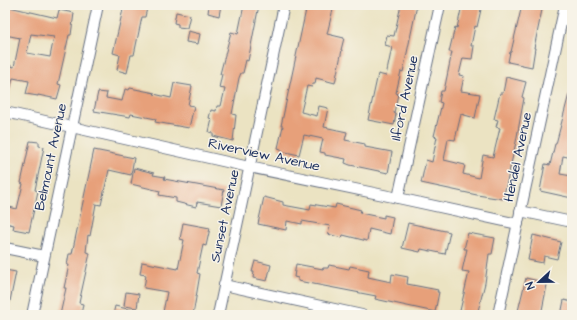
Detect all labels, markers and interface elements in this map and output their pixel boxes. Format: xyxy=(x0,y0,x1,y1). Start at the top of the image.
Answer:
street label: Ilford Avenue xyxy=(386,53,424,142)
street label: Belmount Avenue xyxy=(30,101,72,213)
street label: Hendel Avenue xyxy=(499,110,537,204)
street label: Riverview Avenue xyxy=(206,133,322,177)
street label: Sunset Avenue xyxy=(205,167,245,264)
north arrow xyxy=(519,262,559,302)
text: N xyxy=(522,279,538,292)

